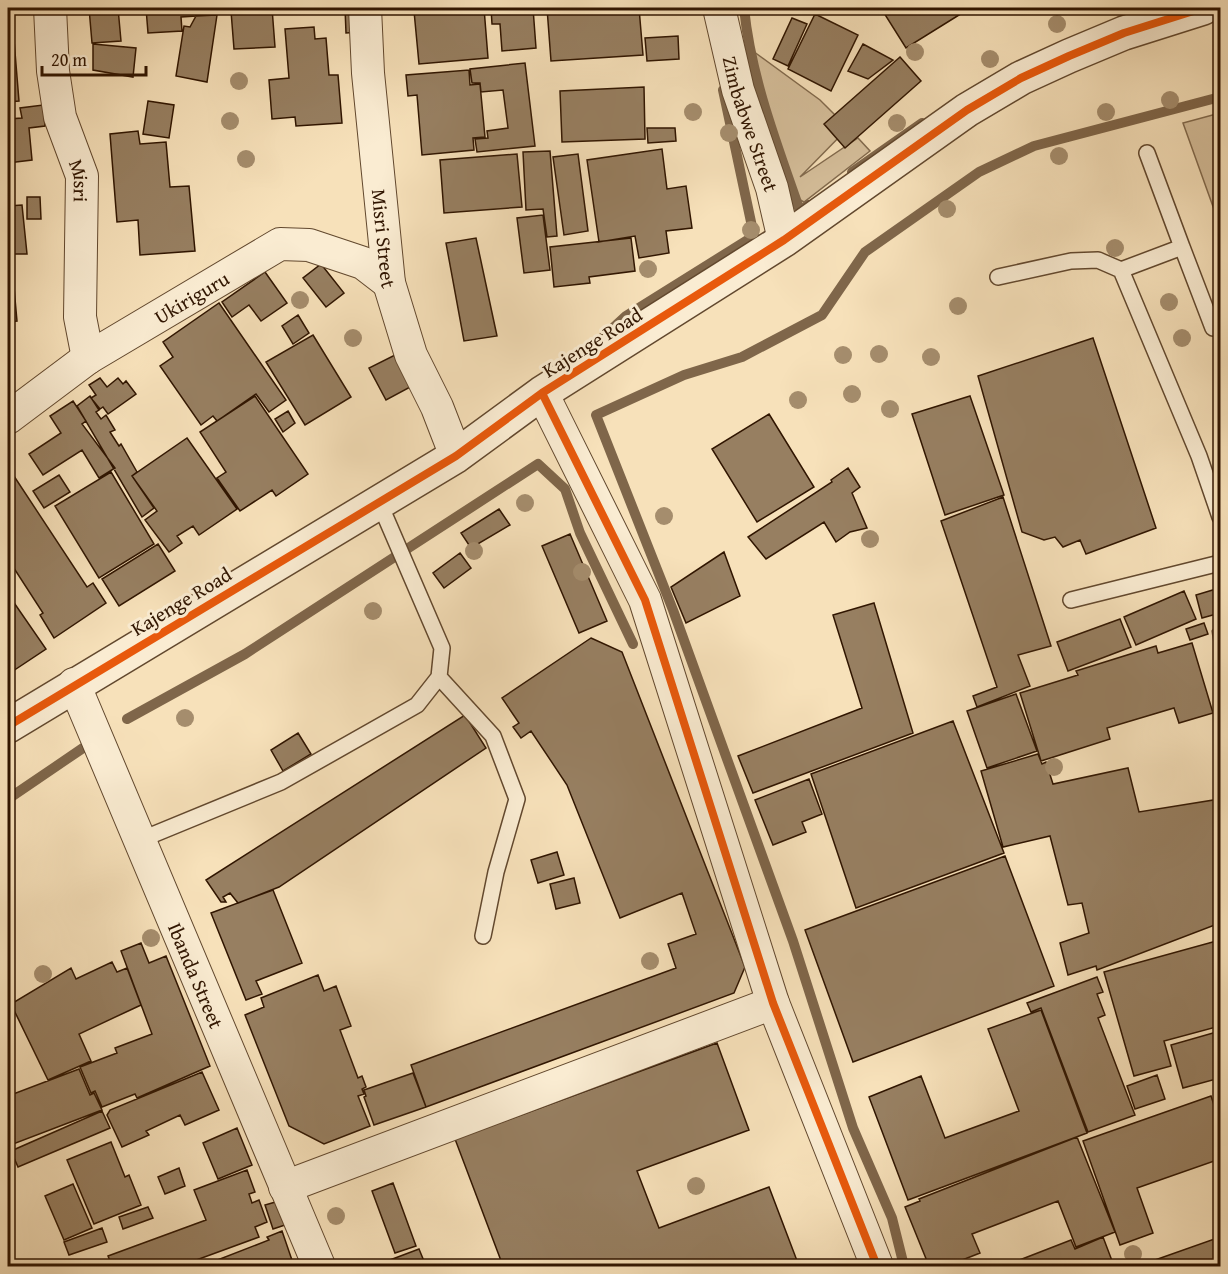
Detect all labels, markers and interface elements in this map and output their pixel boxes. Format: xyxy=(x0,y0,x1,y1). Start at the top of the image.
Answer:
scale bar xyxy=(42,39,146,77)
text: 20 m xyxy=(51,46,87,73)
street label: Zimbabwe Street xyxy=(716,53,787,195)
street label: Misri xyxy=(62,155,97,203)
street label: Misri Street xyxy=(365,187,404,291)
street label: Ukiriguru xyxy=(148,263,234,330)
street label: Kajenge Road xyxy=(536,300,648,384)
street label: Kajenge Road xyxy=(125,559,237,642)
street label: Ibanda Street xyxy=(161,918,232,1033)

